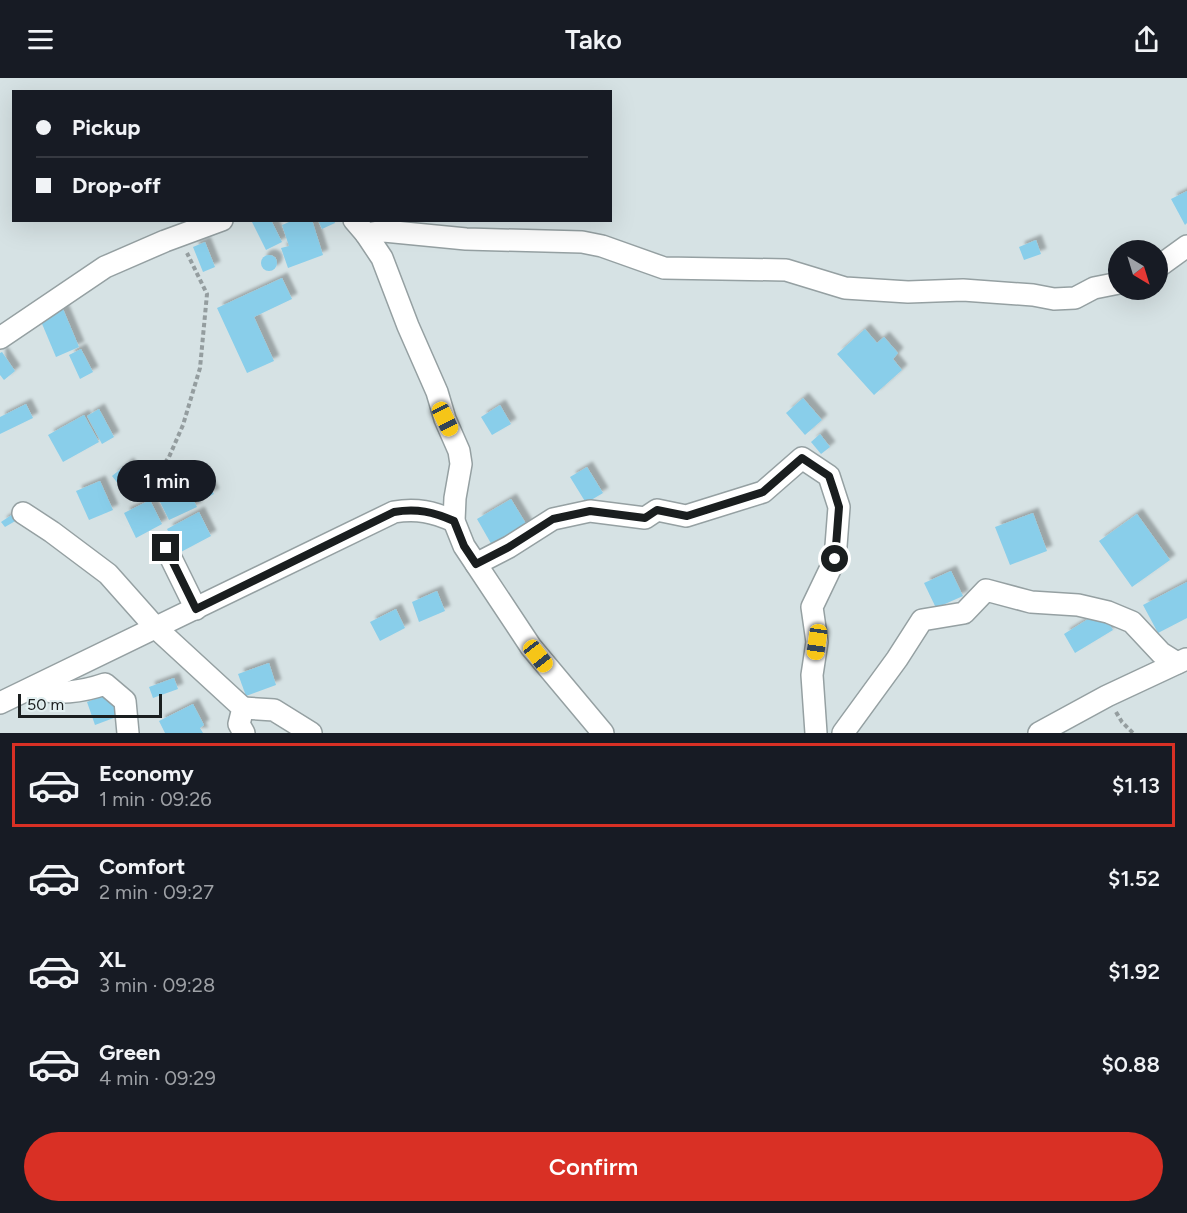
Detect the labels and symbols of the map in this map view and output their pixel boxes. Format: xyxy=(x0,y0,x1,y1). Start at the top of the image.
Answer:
north arrow xyxy=(1108,240,1168,300)
car xyxy=(429,399,461,439)
callout: 1 min xyxy=(116,461,216,503)
route end xyxy=(152,534,179,561)
route start xyxy=(821,545,848,572)
car xyxy=(806,623,828,661)
car xyxy=(520,636,556,676)
scale bar xyxy=(18,691,162,718)

